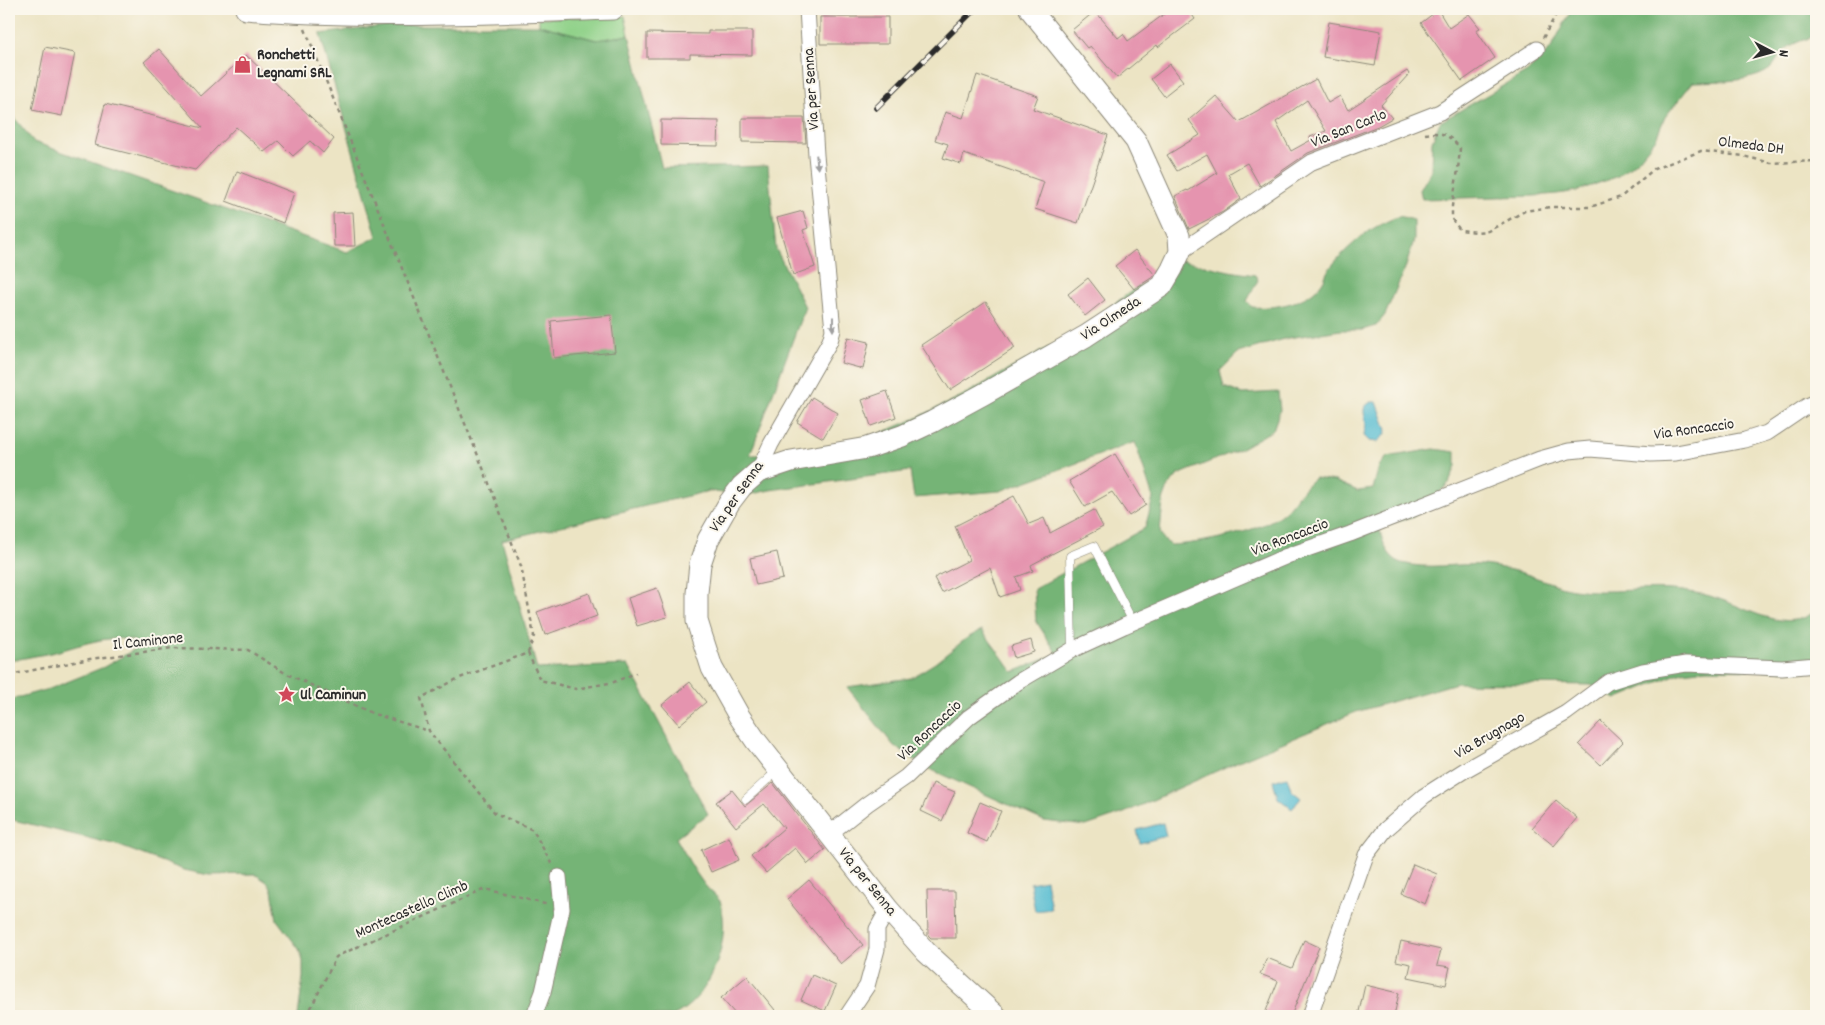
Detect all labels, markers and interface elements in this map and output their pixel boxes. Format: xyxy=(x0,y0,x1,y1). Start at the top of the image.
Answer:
north arrow xyxy=(1748,28,1798,78)
place label: Ronchetti Legnami SRL xyxy=(257,44,332,85)
street label: Via per Senna xyxy=(798,47,826,131)
text: N xyxy=(1773,49,1793,58)
shop icon: Ronchetti Legnami SRL xyxy=(233,54,253,74)
street label: Via San Carlo xyxy=(1308,103,1390,155)
street label: Olmeda DH xyxy=(1717,131,1785,161)
one-way arrow xyxy=(813,154,821,170)
street label: Via Olmeda xyxy=(1076,291,1146,347)
one-way arrow xyxy=(829,316,837,332)
street label: Via Roncaccio xyxy=(1652,413,1736,447)
street label: Via per Senna xyxy=(704,456,770,537)
street label: Via Roncaccio xyxy=(1248,513,1332,563)
street label: Il Caminone xyxy=(112,627,184,657)
place label: Ul Caminun xyxy=(300,684,366,707)
place icon: Ul Caminun xyxy=(276,685,296,705)
street label: Via Roncaccio xyxy=(893,695,967,767)
street label: Via Brugnago xyxy=(1450,706,1530,766)
street label: Via per Senna xyxy=(832,843,902,922)
street label: Montecastello Climb xyxy=(352,875,472,945)

